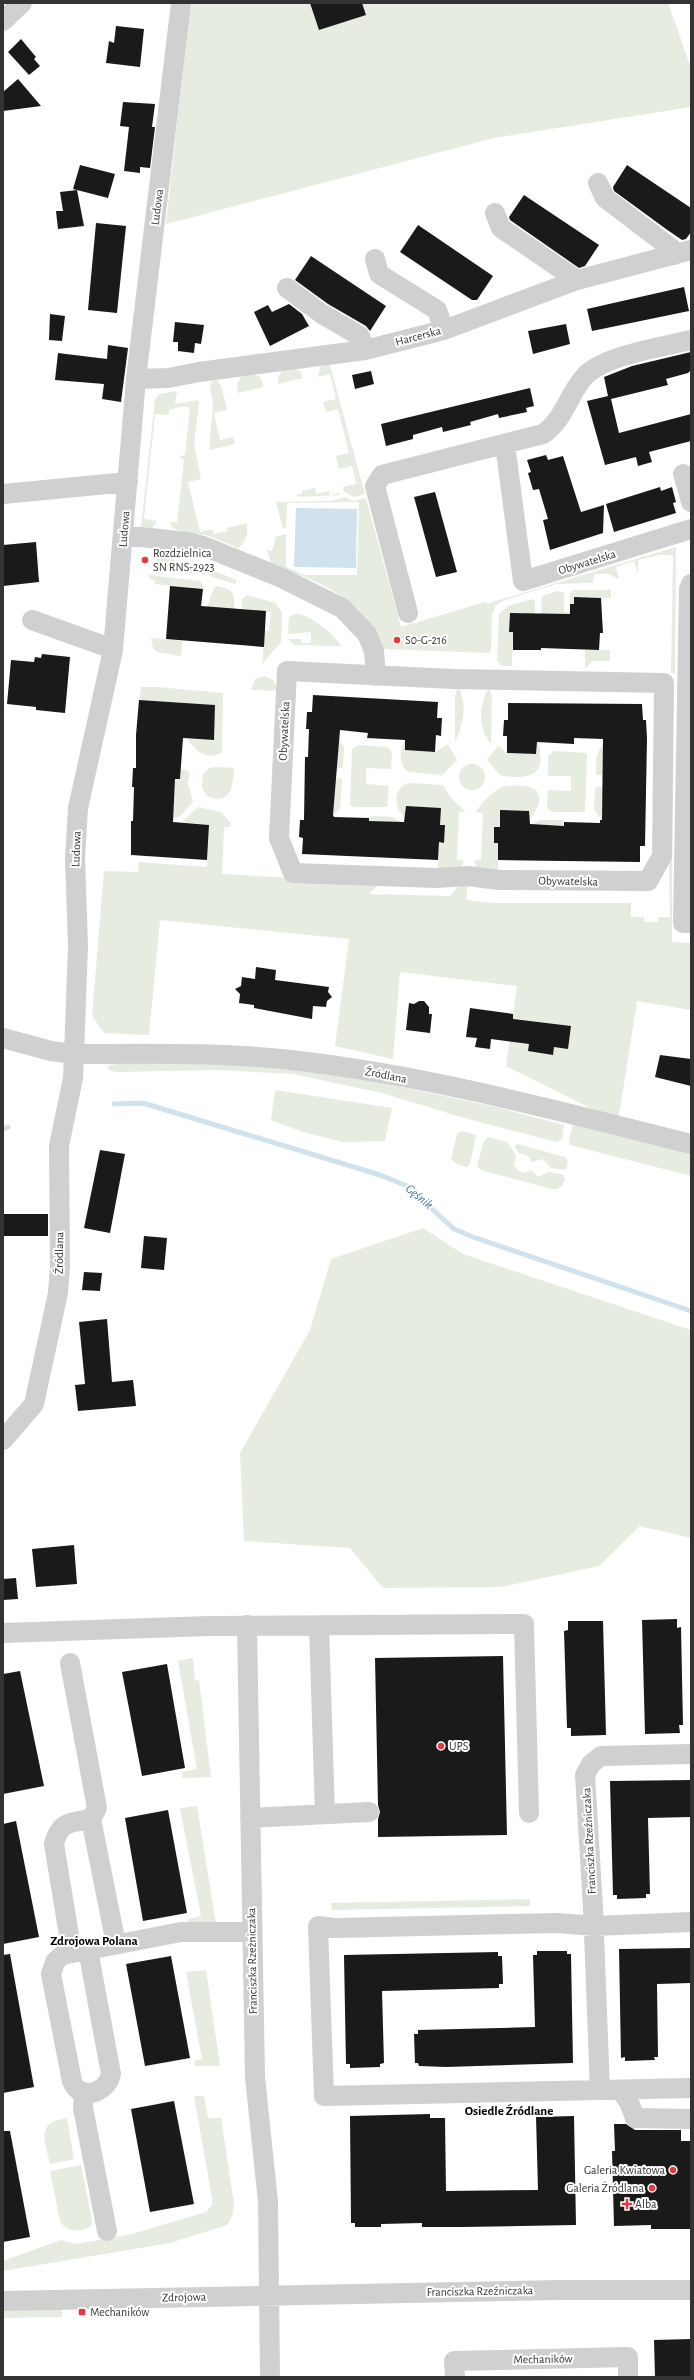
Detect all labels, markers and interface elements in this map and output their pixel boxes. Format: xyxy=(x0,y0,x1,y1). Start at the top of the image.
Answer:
street label: Ludowa xyxy=(149,188,165,226)
street label: Harcerska xyxy=(394,324,442,348)
street label: Ludowa xyxy=(116,510,132,548)
place label: Rozdzielnica SN RNS-2923 xyxy=(153,547,215,573)
street label: Obywatelska xyxy=(557,547,618,577)
marker: Rozdzielnica SN RNS-2923 xyxy=(140,555,150,565)
place label: S0-G-216 xyxy=(405,634,447,646)
marker: S0-G-216 xyxy=(392,635,402,645)
street label: Obywatelska xyxy=(276,700,293,761)
street label: Ludowa xyxy=(69,830,83,867)
street label: Obywatelska xyxy=(538,874,598,889)
street label: Źródlana xyxy=(364,1064,409,1085)
water label: Gęśnik xyxy=(403,1182,435,1212)
street label: Źródlana xyxy=(52,1231,65,1274)
place label: UPS xyxy=(449,1740,469,1752)
marker: UPS xyxy=(436,1741,446,1751)
street label: Franciszka Rzeźniczaka xyxy=(580,1787,598,1895)
street label: Franciszka Rzeźniczaka xyxy=(245,1907,259,2014)
district label: Zdrojowa Polana xyxy=(50,1935,138,1948)
district label: Osiedle Źródlane xyxy=(465,2103,553,2118)
place label: Galeria Kwiatowa xyxy=(584,2164,665,2176)
marker: Galeria Kwiatowa xyxy=(668,2165,678,2175)
place label: Galeria Źródlana xyxy=(566,2181,644,2194)
marker: Galeria Źródlana xyxy=(647,2183,657,2193)
place label: Alba xyxy=(635,2198,657,2210)
marker: Alba xyxy=(622,2199,632,2209)
street label: Franciszka Rzeźniczaka xyxy=(427,2284,534,2298)
street label: Zdrojowa xyxy=(162,2291,207,2304)
place label: Mechaników xyxy=(90,2306,149,2318)
marker: Mechaników xyxy=(77,2307,87,2317)
street label: Mechaników xyxy=(513,2352,573,2366)

